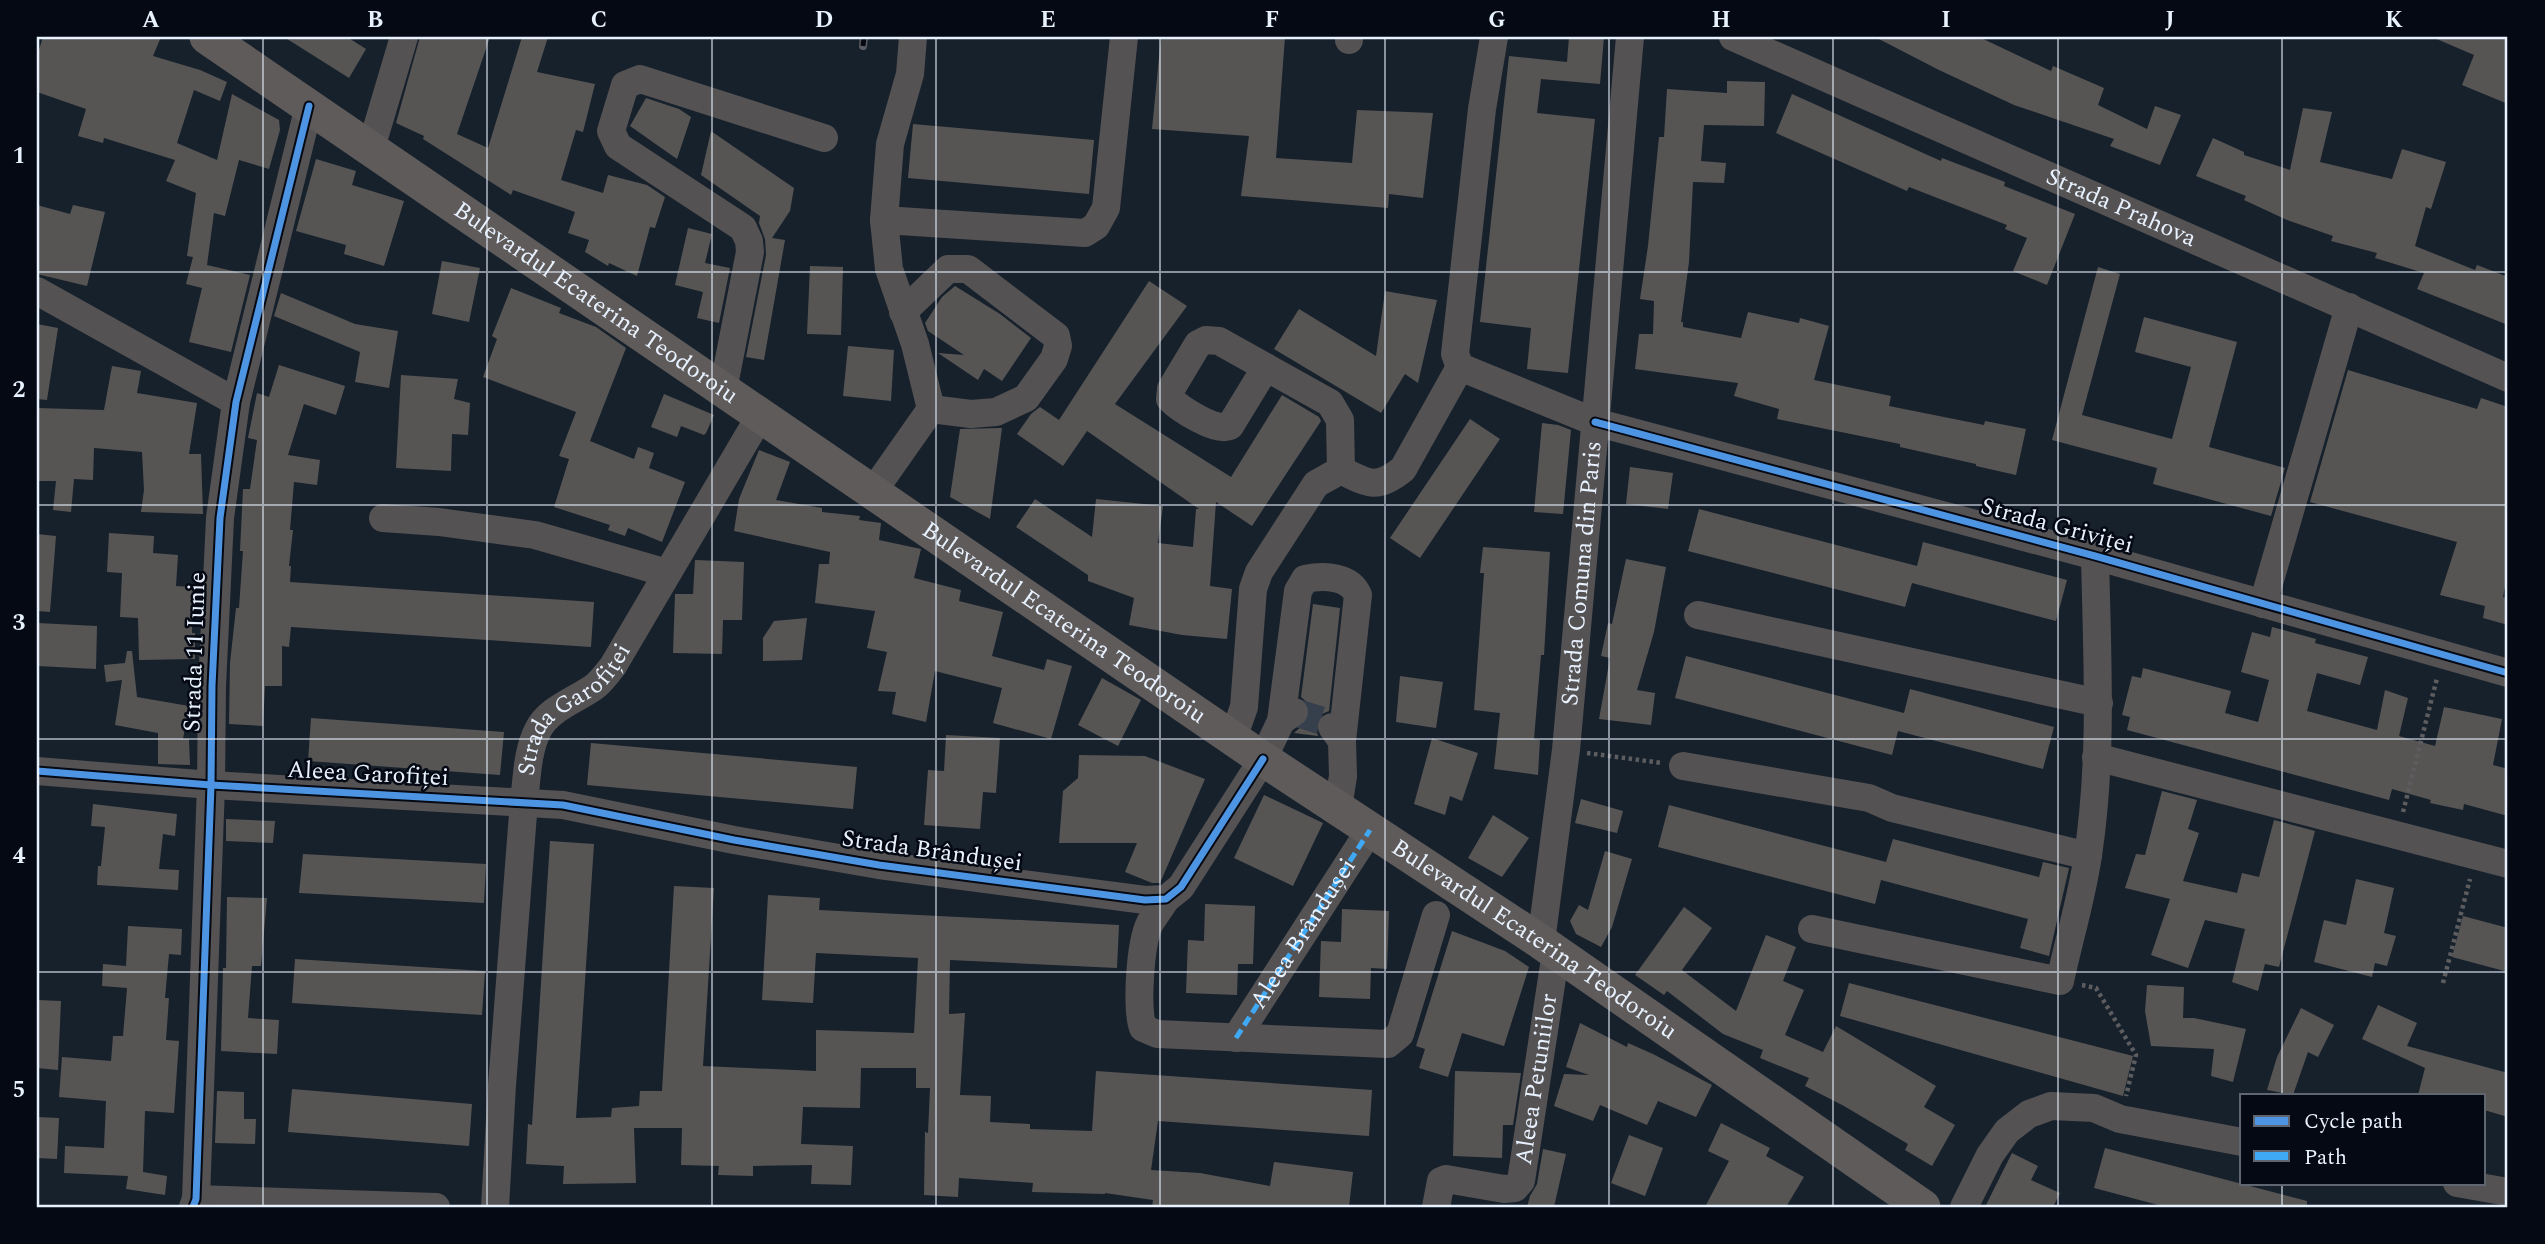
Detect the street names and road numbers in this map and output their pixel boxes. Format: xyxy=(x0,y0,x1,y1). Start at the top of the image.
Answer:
street label: Strada Prahova xyxy=(2040,159,2202,257)
street label: Bulevardul Ecaterina Teodoroiu xyxy=(446,193,745,413)
street label: Strada Comuna din Paris xyxy=(1552,440,1612,707)
street label: Strada Griviței xyxy=(1977,488,2137,564)
street label: Bulevardul Ecaterina Teodoroiu xyxy=(914,513,1214,733)
street label: Strada 11 Iunie xyxy=(174,571,216,733)
street label: Strada Garofiței xyxy=(509,637,640,778)
street label: Aleea Garofiței xyxy=(286,752,450,796)
street label: Strada Brândușei xyxy=(839,821,1025,881)
street label: Bulevardul Ecaterina Teodoroiu xyxy=(1384,830,1684,1049)
street label: Aleea Brândușei xyxy=(1241,851,1365,1016)
street label: Aleea Petuniilor xyxy=(1506,991,1567,1167)

